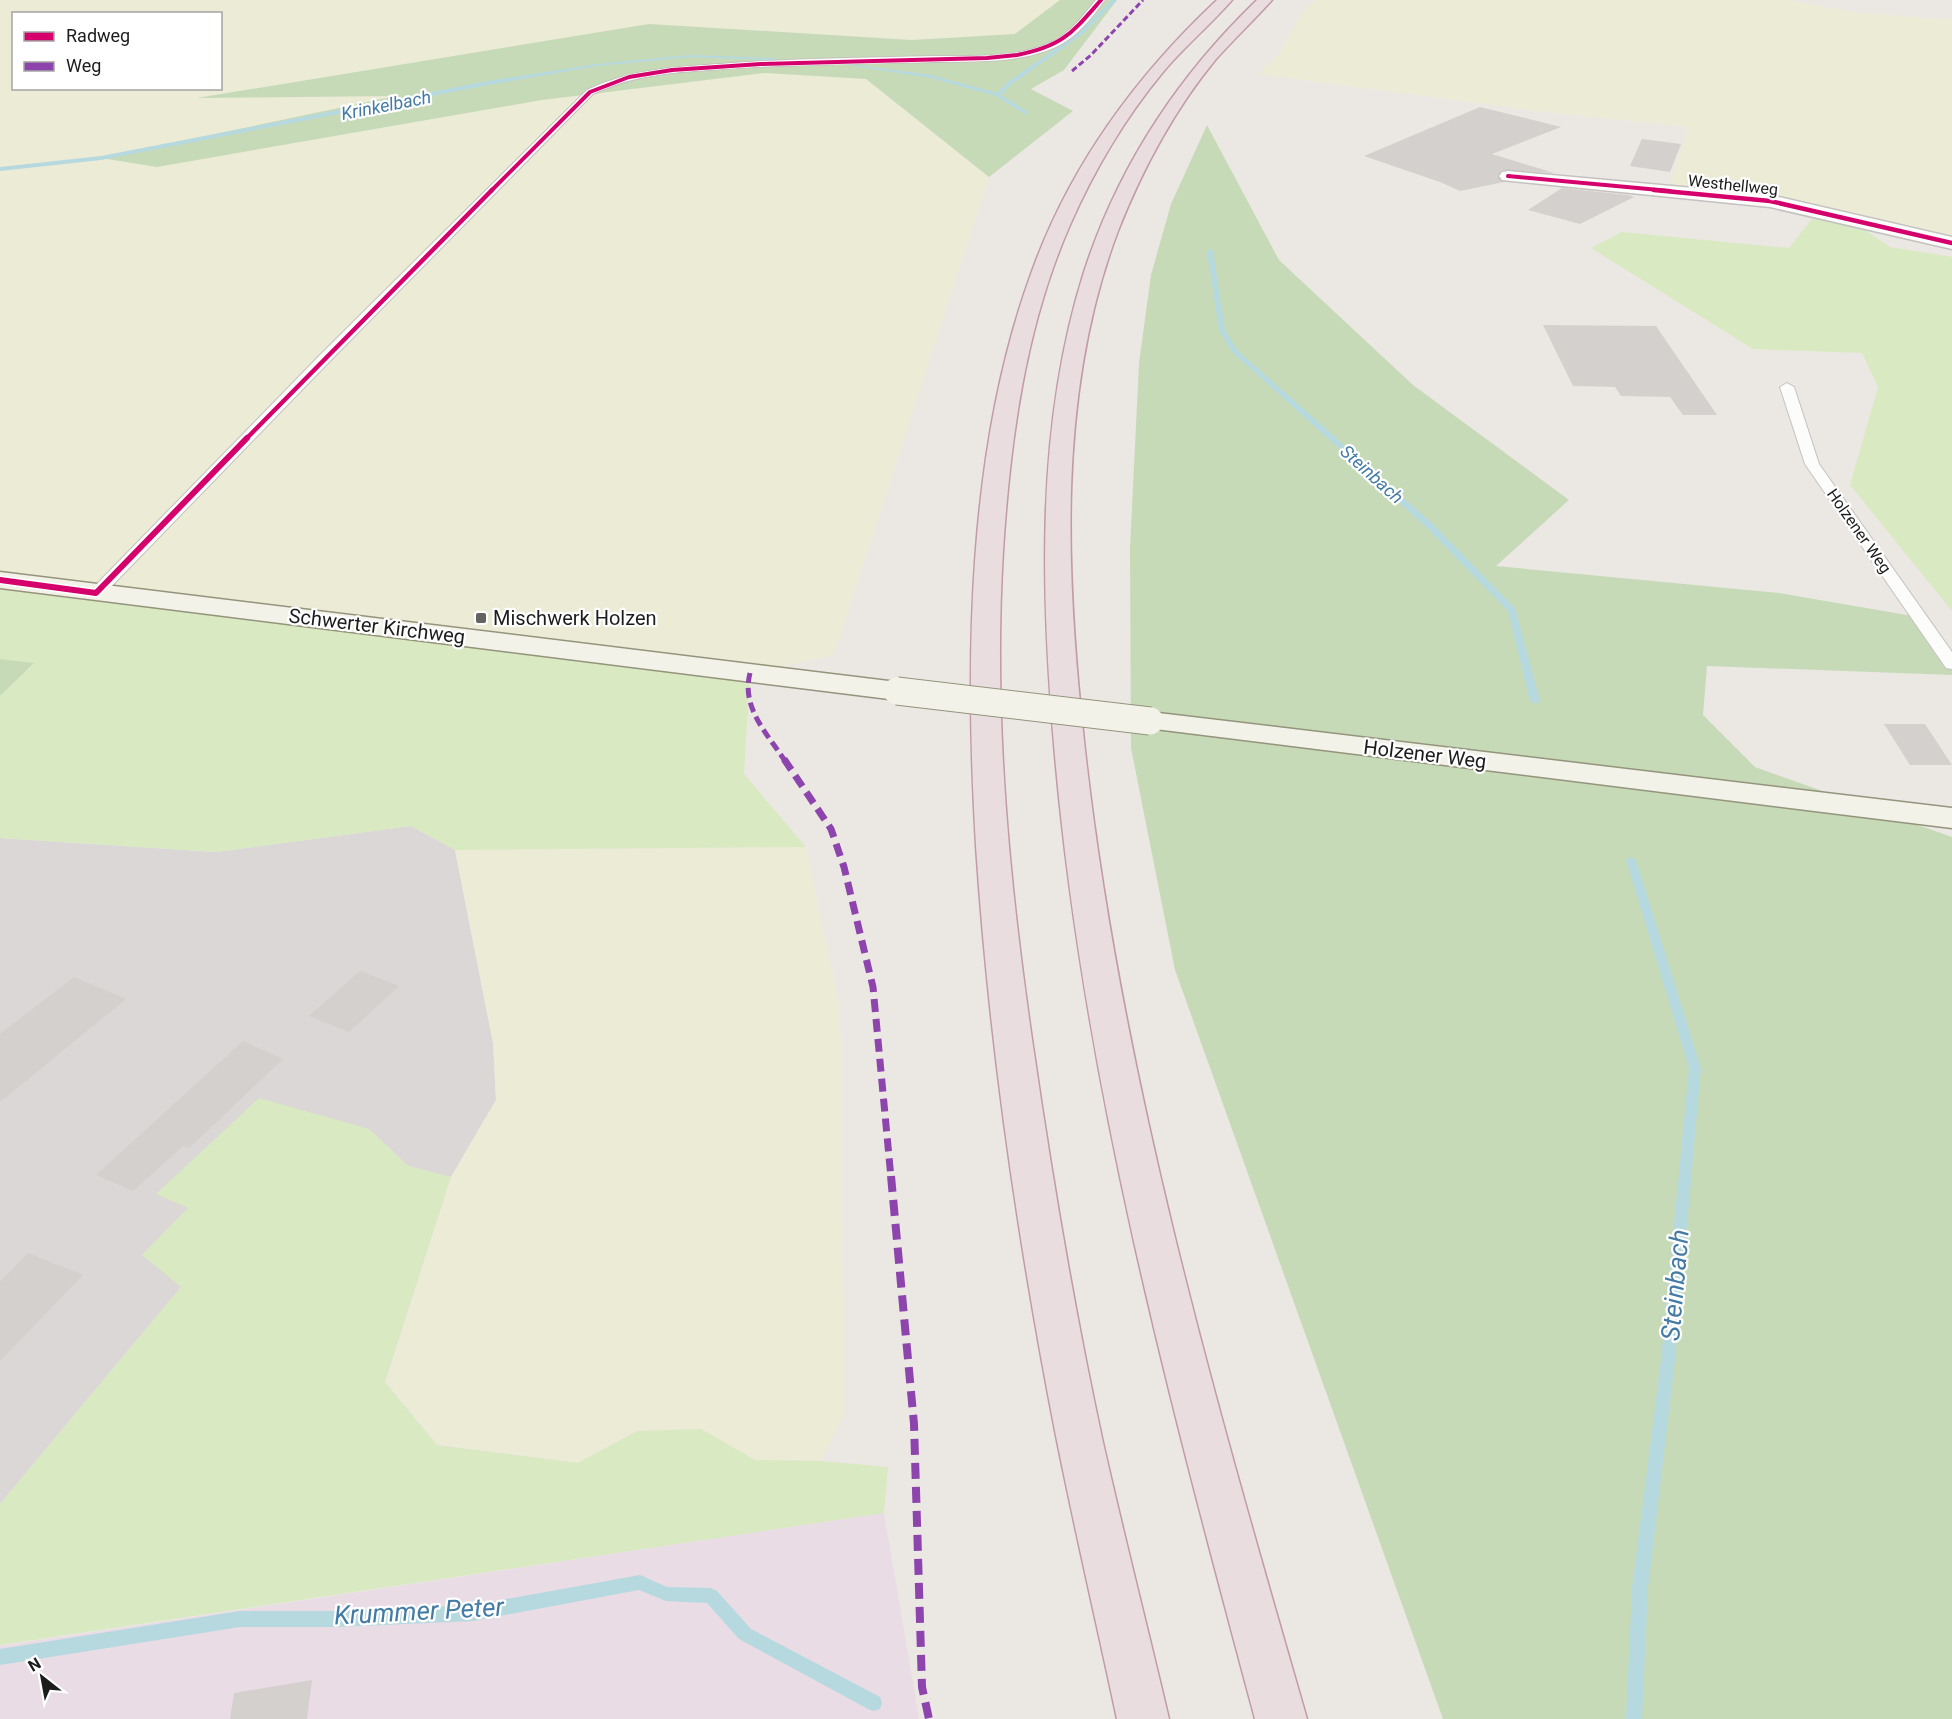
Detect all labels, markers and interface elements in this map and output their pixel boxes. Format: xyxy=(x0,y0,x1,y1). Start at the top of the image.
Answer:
legend xyxy=(12,12,222,90)
text: Radweg xyxy=(66,25,130,46)
text: Weg xyxy=(66,55,101,76)
water label: Krinkelbach xyxy=(339,86,433,124)
street label: Westhellweg xyxy=(1687,171,1779,199)
water label: Steinbach xyxy=(1336,440,1408,508)
street label: Holzener Weg xyxy=(1823,485,1895,577)
street label: Schwerter Kirchweg xyxy=(287,603,467,649)
place label: Mischwerk Holzen xyxy=(493,606,657,630)
marker: Mischwerk Holzen xyxy=(474,611,488,625)
street label: Holzener Weg xyxy=(1362,735,1488,773)
water label: Steinbach xyxy=(1655,1228,1695,1342)
water label: Krummer Peter xyxy=(333,1591,506,1630)
north arrow xyxy=(12,1647,72,1707)
text: N xyxy=(25,1654,44,1676)

